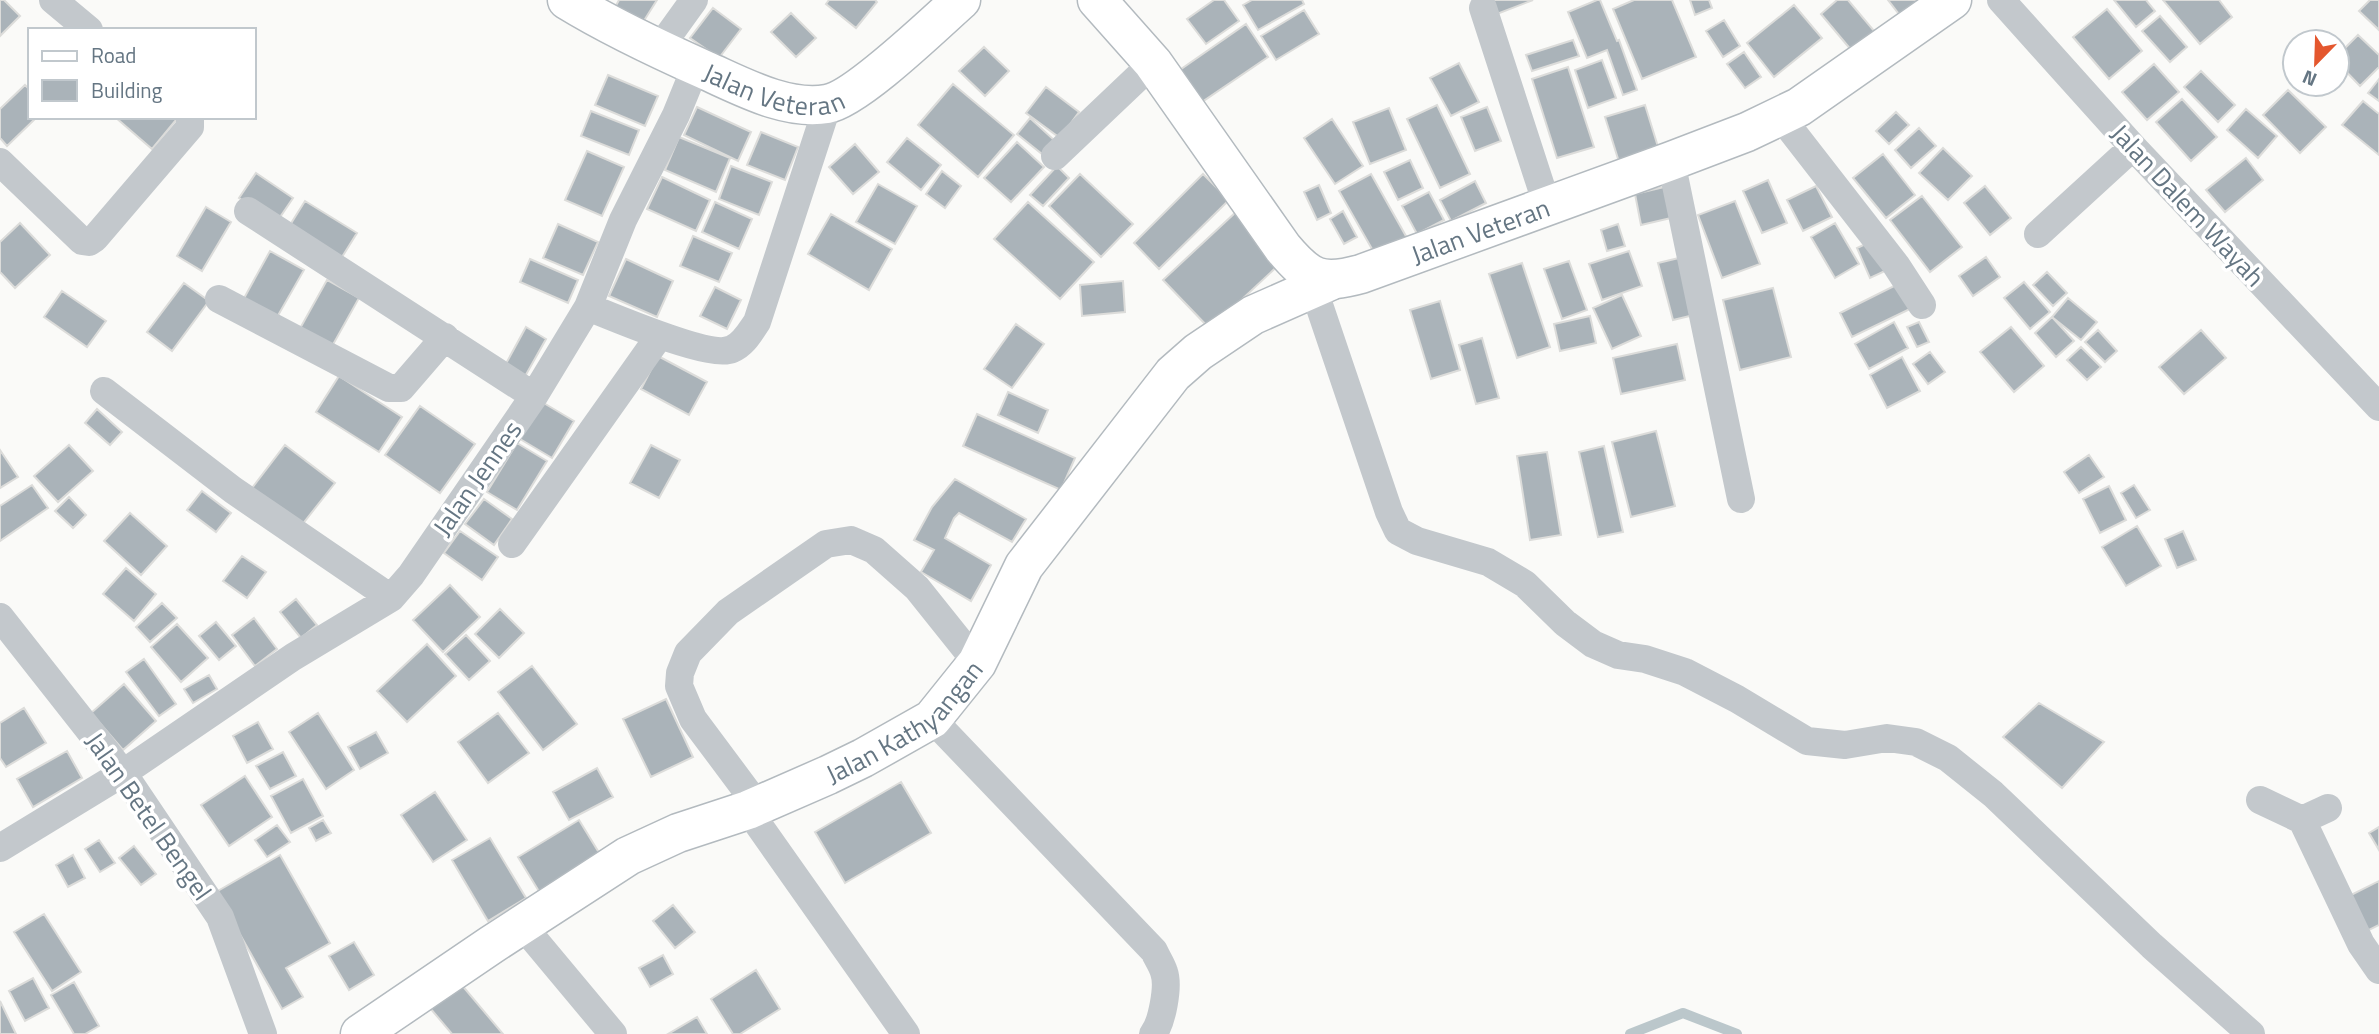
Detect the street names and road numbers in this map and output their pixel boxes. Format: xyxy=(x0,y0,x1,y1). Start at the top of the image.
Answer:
street label: Jalan Veteran xyxy=(697,52,851,125)
street label: Jalan Dalem Wayah xyxy=(2102,115,2274,295)
street label: Jalan Veteran xyxy=(1405,187,1555,274)
street label: Jalan Jennes xyxy=(423,412,531,544)
street label: Jalan Kathyangan xyxy=(819,651,992,793)
street label: Jalan Betel Bengel xyxy=(76,724,222,908)

